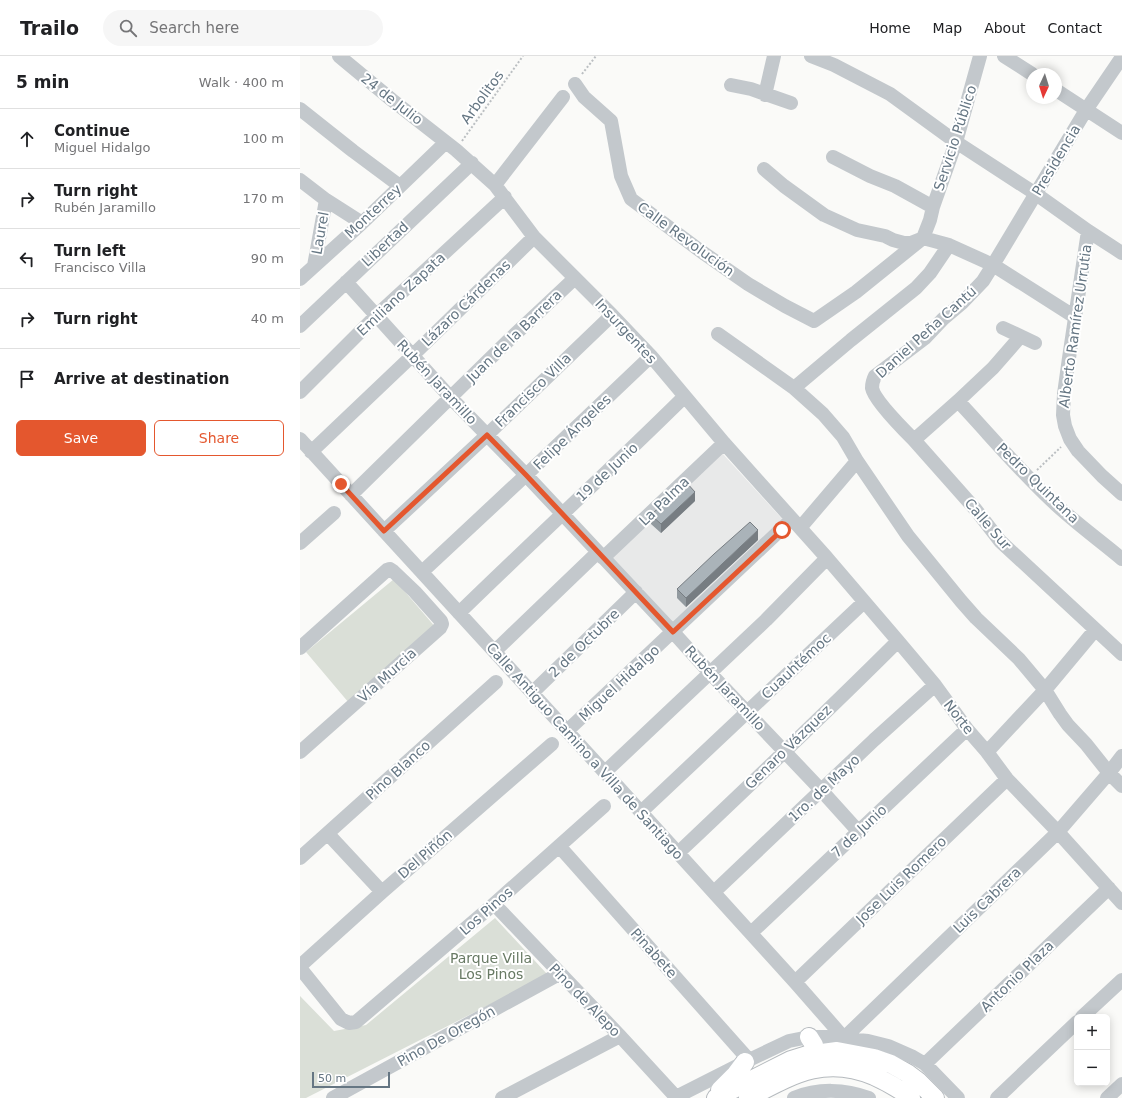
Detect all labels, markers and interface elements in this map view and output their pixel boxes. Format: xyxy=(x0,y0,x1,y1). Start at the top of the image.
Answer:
search box xyxy=(103,10,383,46)
text: Trailo xyxy=(20,17,79,39)
icon: search xyxy=(117,17,139,39)
text: Search here xyxy=(149,19,239,37)
text: Home xyxy=(869,20,911,36)
text: Map xyxy=(933,20,962,36)
text: About xyxy=(984,20,1026,36)
text: Contact xyxy=(1048,20,1102,36)
street label: Arbolitos xyxy=(457,67,507,127)
north arrow xyxy=(1026,68,1062,104)
street label: 24 de Julio xyxy=(358,70,426,128)
text: 5 min xyxy=(16,72,69,92)
text: Walk · 400 m xyxy=(199,75,284,90)
street label: Servicio Público xyxy=(930,83,980,193)
text: Continue xyxy=(54,122,130,140)
street label: Presidencia xyxy=(1029,122,1083,198)
icon: ahead xyxy=(16,128,38,150)
text: 100 m xyxy=(242,131,284,146)
text: Miguel Hidalgo xyxy=(54,140,150,155)
street label: Monterrey xyxy=(341,181,405,241)
text: Turn right xyxy=(54,182,138,200)
icon: right xyxy=(16,188,38,210)
text: 170 m xyxy=(242,191,284,206)
street label: Calle Revolución xyxy=(635,199,737,279)
text: Rubén Jaramillo xyxy=(54,200,156,215)
street label: Laurel xyxy=(308,210,332,256)
street label: Libertad xyxy=(358,218,412,270)
text: Turn left xyxy=(54,242,126,260)
street label: Alberto Ramírez Urrutia xyxy=(1056,243,1094,409)
icon: left xyxy=(16,248,38,270)
street label: Emiliano Zapata xyxy=(354,249,448,339)
text: 90 m xyxy=(251,251,284,266)
street label: Lázaro Cárdenas xyxy=(418,257,514,349)
text: Francisco Villa xyxy=(54,260,146,275)
street label: Daniel Peña Cantú xyxy=(873,283,979,381)
street label: Juan de la Barrera xyxy=(462,287,565,386)
street label: Insurgentes xyxy=(592,295,660,367)
icon: right xyxy=(16,308,38,330)
text: Turn right xyxy=(54,310,138,328)
text: 40 m xyxy=(251,311,284,326)
street label: Rubén Jaramillo xyxy=(394,336,480,428)
street label: Francisco Villa xyxy=(492,350,574,430)
icon: arrive xyxy=(16,368,38,390)
text: Arrive at destination xyxy=(54,370,229,388)
street label: Felipe Ángeles xyxy=(530,391,614,473)
button: Save xyxy=(16,420,146,456)
button: Share xyxy=(154,420,284,456)
street label: 19 de Junio xyxy=(573,439,641,505)
street label: Pedro Quintana xyxy=(994,440,1082,526)
street label: La Palma xyxy=(636,473,692,529)
route end xyxy=(332,475,350,493)
street label: Calle Sur xyxy=(961,495,1015,553)
route start xyxy=(773,521,791,539)
street label: 2 de Octubre xyxy=(546,606,622,680)
street label: Cuauhtémoc xyxy=(758,630,834,702)
street label: Calle Antiguo Camino a Villa de Santiago xyxy=(483,639,687,863)
street label: Miguel Hidalgo xyxy=(576,642,662,724)
street label: Rubén Jaramillo xyxy=(682,642,768,734)
street label: Vía Murcia xyxy=(354,645,420,705)
street label: Norte xyxy=(941,697,977,737)
street label: Genaro Vázquez xyxy=(742,702,834,792)
street label: Pino Blanco xyxy=(363,737,433,803)
street label: 1ro. de Mayo xyxy=(785,751,863,825)
street label: 7 de Junio xyxy=(828,801,890,861)
street label: Del Piñón xyxy=(395,826,455,882)
street label: Jose Luis Romero xyxy=(852,833,949,928)
street label: Luis Cabrera xyxy=(950,864,1024,936)
street label: Los Pinos xyxy=(456,884,516,938)
street label: Pinabete xyxy=(628,925,680,981)
street label: Antonio Plaza xyxy=(977,937,1057,1015)
park label: Parque Villa Los Pinos xyxy=(450,950,532,982)
street label: Pino de Alepo xyxy=(546,960,624,1040)
street label: Pino De Oregón xyxy=(394,1003,498,1069)
map controls xyxy=(1074,1014,1110,1086)
button: + xyxy=(1074,1014,1110,1050)
button: − xyxy=(1074,1050,1110,1086)
scale bar xyxy=(312,1070,390,1089)
text: 50 m xyxy=(318,1072,346,1085)

